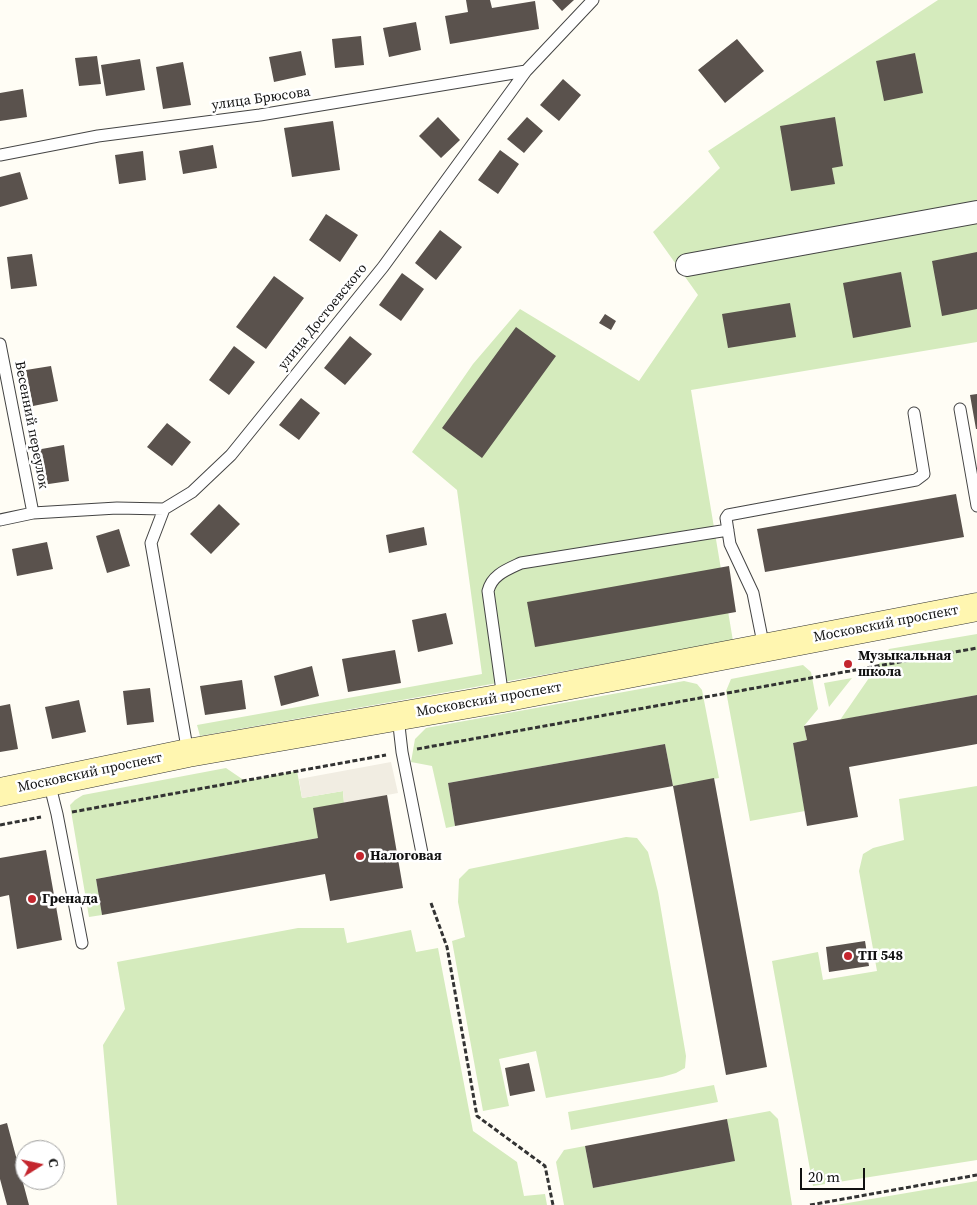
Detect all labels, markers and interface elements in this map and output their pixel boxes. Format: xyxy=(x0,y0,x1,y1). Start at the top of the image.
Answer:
street label: улица Брюсова xyxy=(211,84,311,114)
street label: улица Достоевского xyxy=(275,260,371,374)
street label: Весенний переулок xyxy=(10,360,52,490)
street label: Московский проспект xyxy=(812,602,960,646)
place label: Музыкальная школа xyxy=(858,648,951,680)
marker: Музыкальная школа xyxy=(842,658,854,670)
street label: Московский проспект xyxy=(415,679,563,721)
street label: Московский проспект xyxy=(16,749,164,797)
place label: Налоговая xyxy=(370,848,442,864)
marker: Налоговая xyxy=(354,850,366,862)
place label: Гренада xyxy=(42,891,98,907)
marker: Гренада xyxy=(26,893,38,905)
place label: ТП 548 xyxy=(858,948,903,964)
marker: ТП 548 xyxy=(842,950,854,962)
north arrow xyxy=(15,1140,65,1190)
text: С xyxy=(43,1157,64,1169)
scale bar xyxy=(802,1158,867,1190)
text: 20 m xyxy=(808,1166,840,1187)

